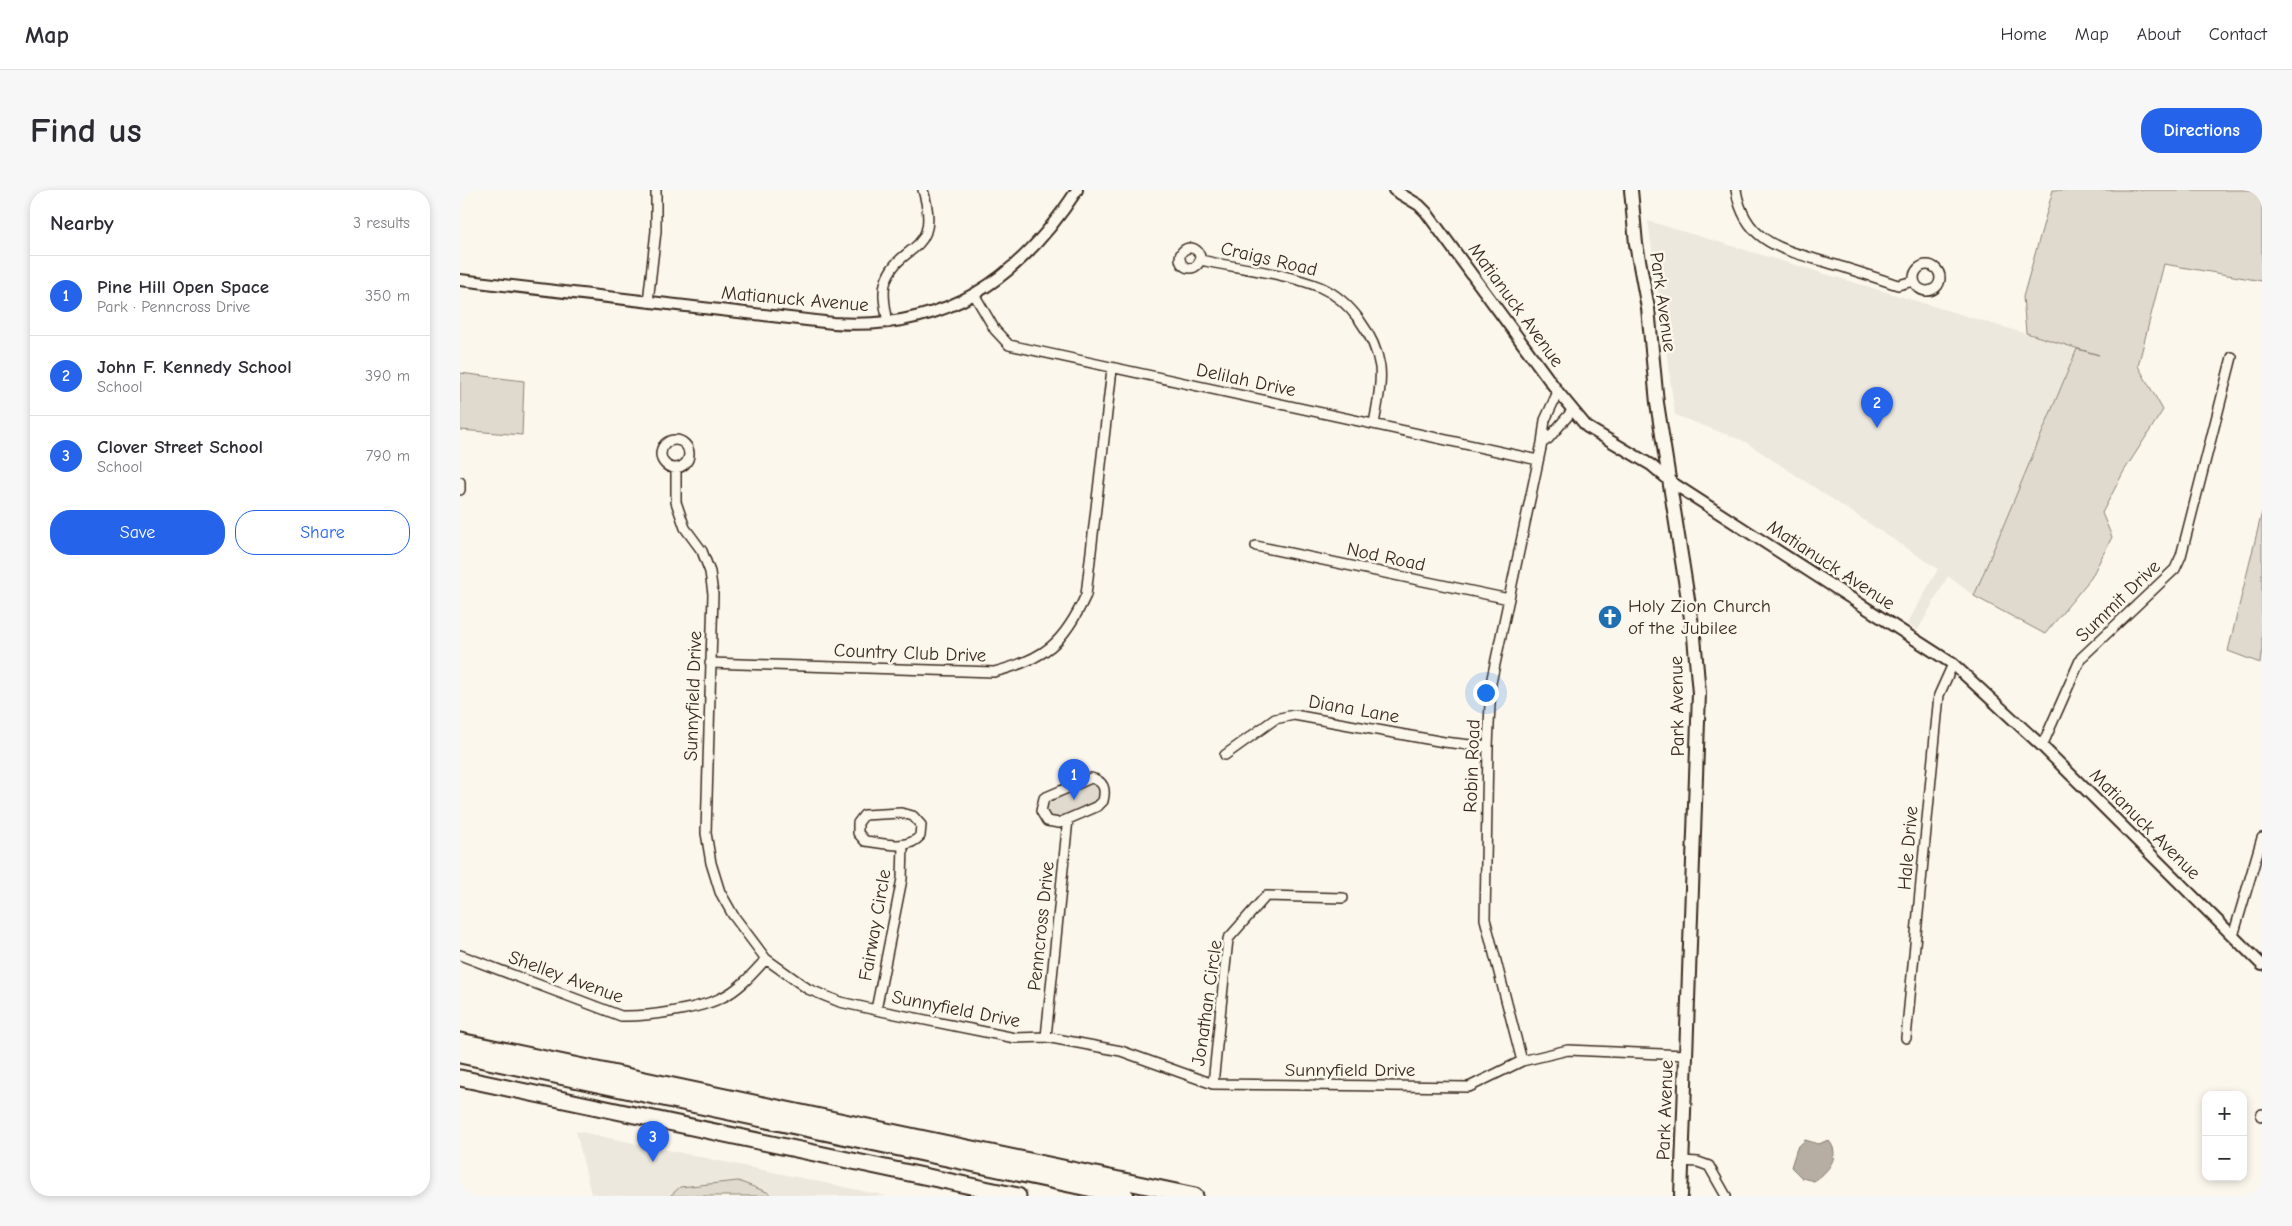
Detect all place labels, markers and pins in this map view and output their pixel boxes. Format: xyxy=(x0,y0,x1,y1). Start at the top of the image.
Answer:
pin: 2 xyxy=(1861,387,1893,428)
place label: Holy Zion Church of the Jubilee xyxy=(1628,595,1771,639)
church icon: Holy Zion Church of the Jubilee xyxy=(1597,604,1623,630)
pin: 1 xyxy=(1058,759,1090,800)
pin: 3 xyxy=(637,1121,669,1162)

